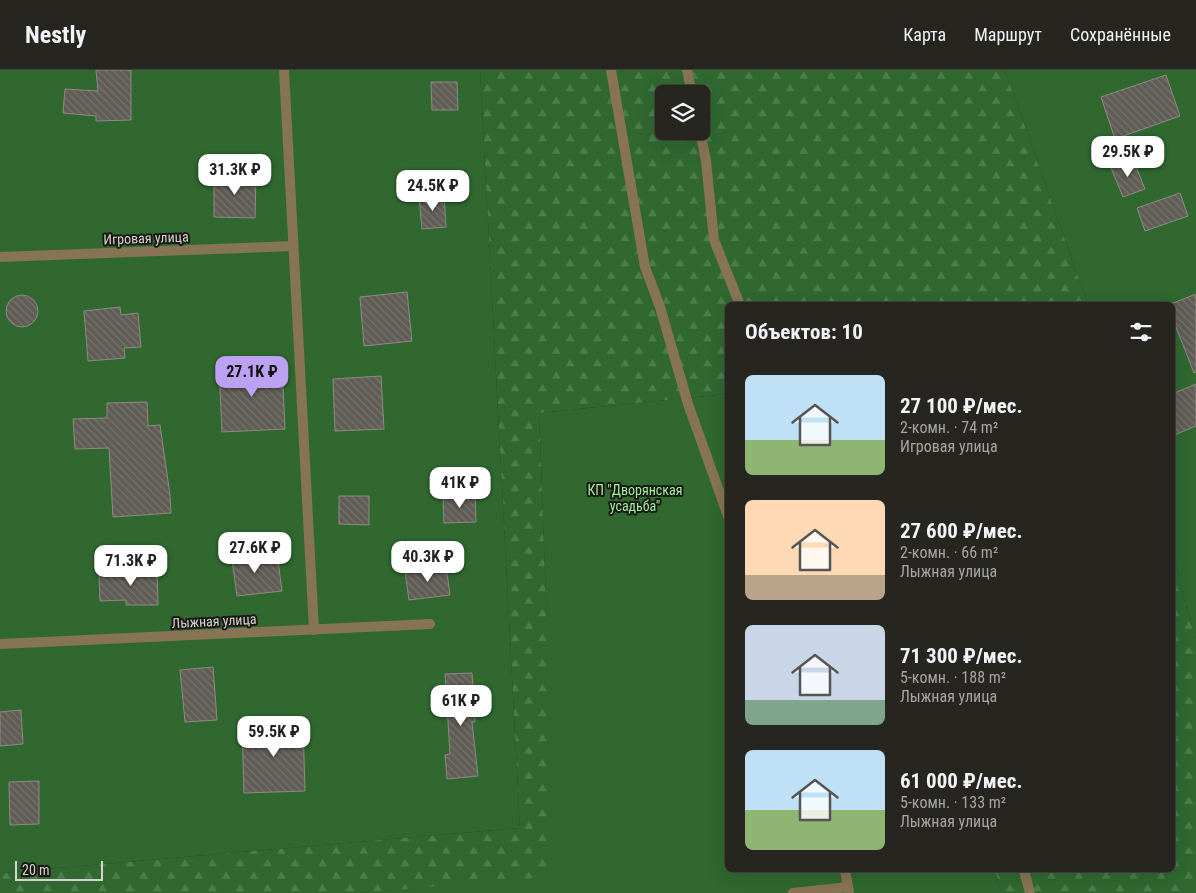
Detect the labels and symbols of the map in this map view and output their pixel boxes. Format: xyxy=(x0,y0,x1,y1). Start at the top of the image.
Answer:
pin: 29.5K ₽ xyxy=(1082,136,1174,178)
pin: 31.3K ₽ xyxy=(189,154,281,196)
pin: 24.5K ₽ xyxy=(387,170,479,212)
street label: Игровая улица xyxy=(103,229,189,247)
pin: 27.1K ₽ xyxy=(206,356,298,398)
pin: 41K ₽ xyxy=(425,466,495,509)
park label: КП "Дворянская усадьба" xyxy=(588,482,683,514)
pin: 27.6K ₽ xyxy=(209,532,301,574)
pin: 40.3K ₽ xyxy=(382,540,474,583)
pin: 71.3K ₽ xyxy=(85,544,177,587)
street label: Лыжная улица xyxy=(171,611,257,631)
pin: 61K ₽ xyxy=(426,684,496,727)
pin: 59.5K ₽ xyxy=(228,716,320,758)
scale bar xyxy=(15,858,102,881)

